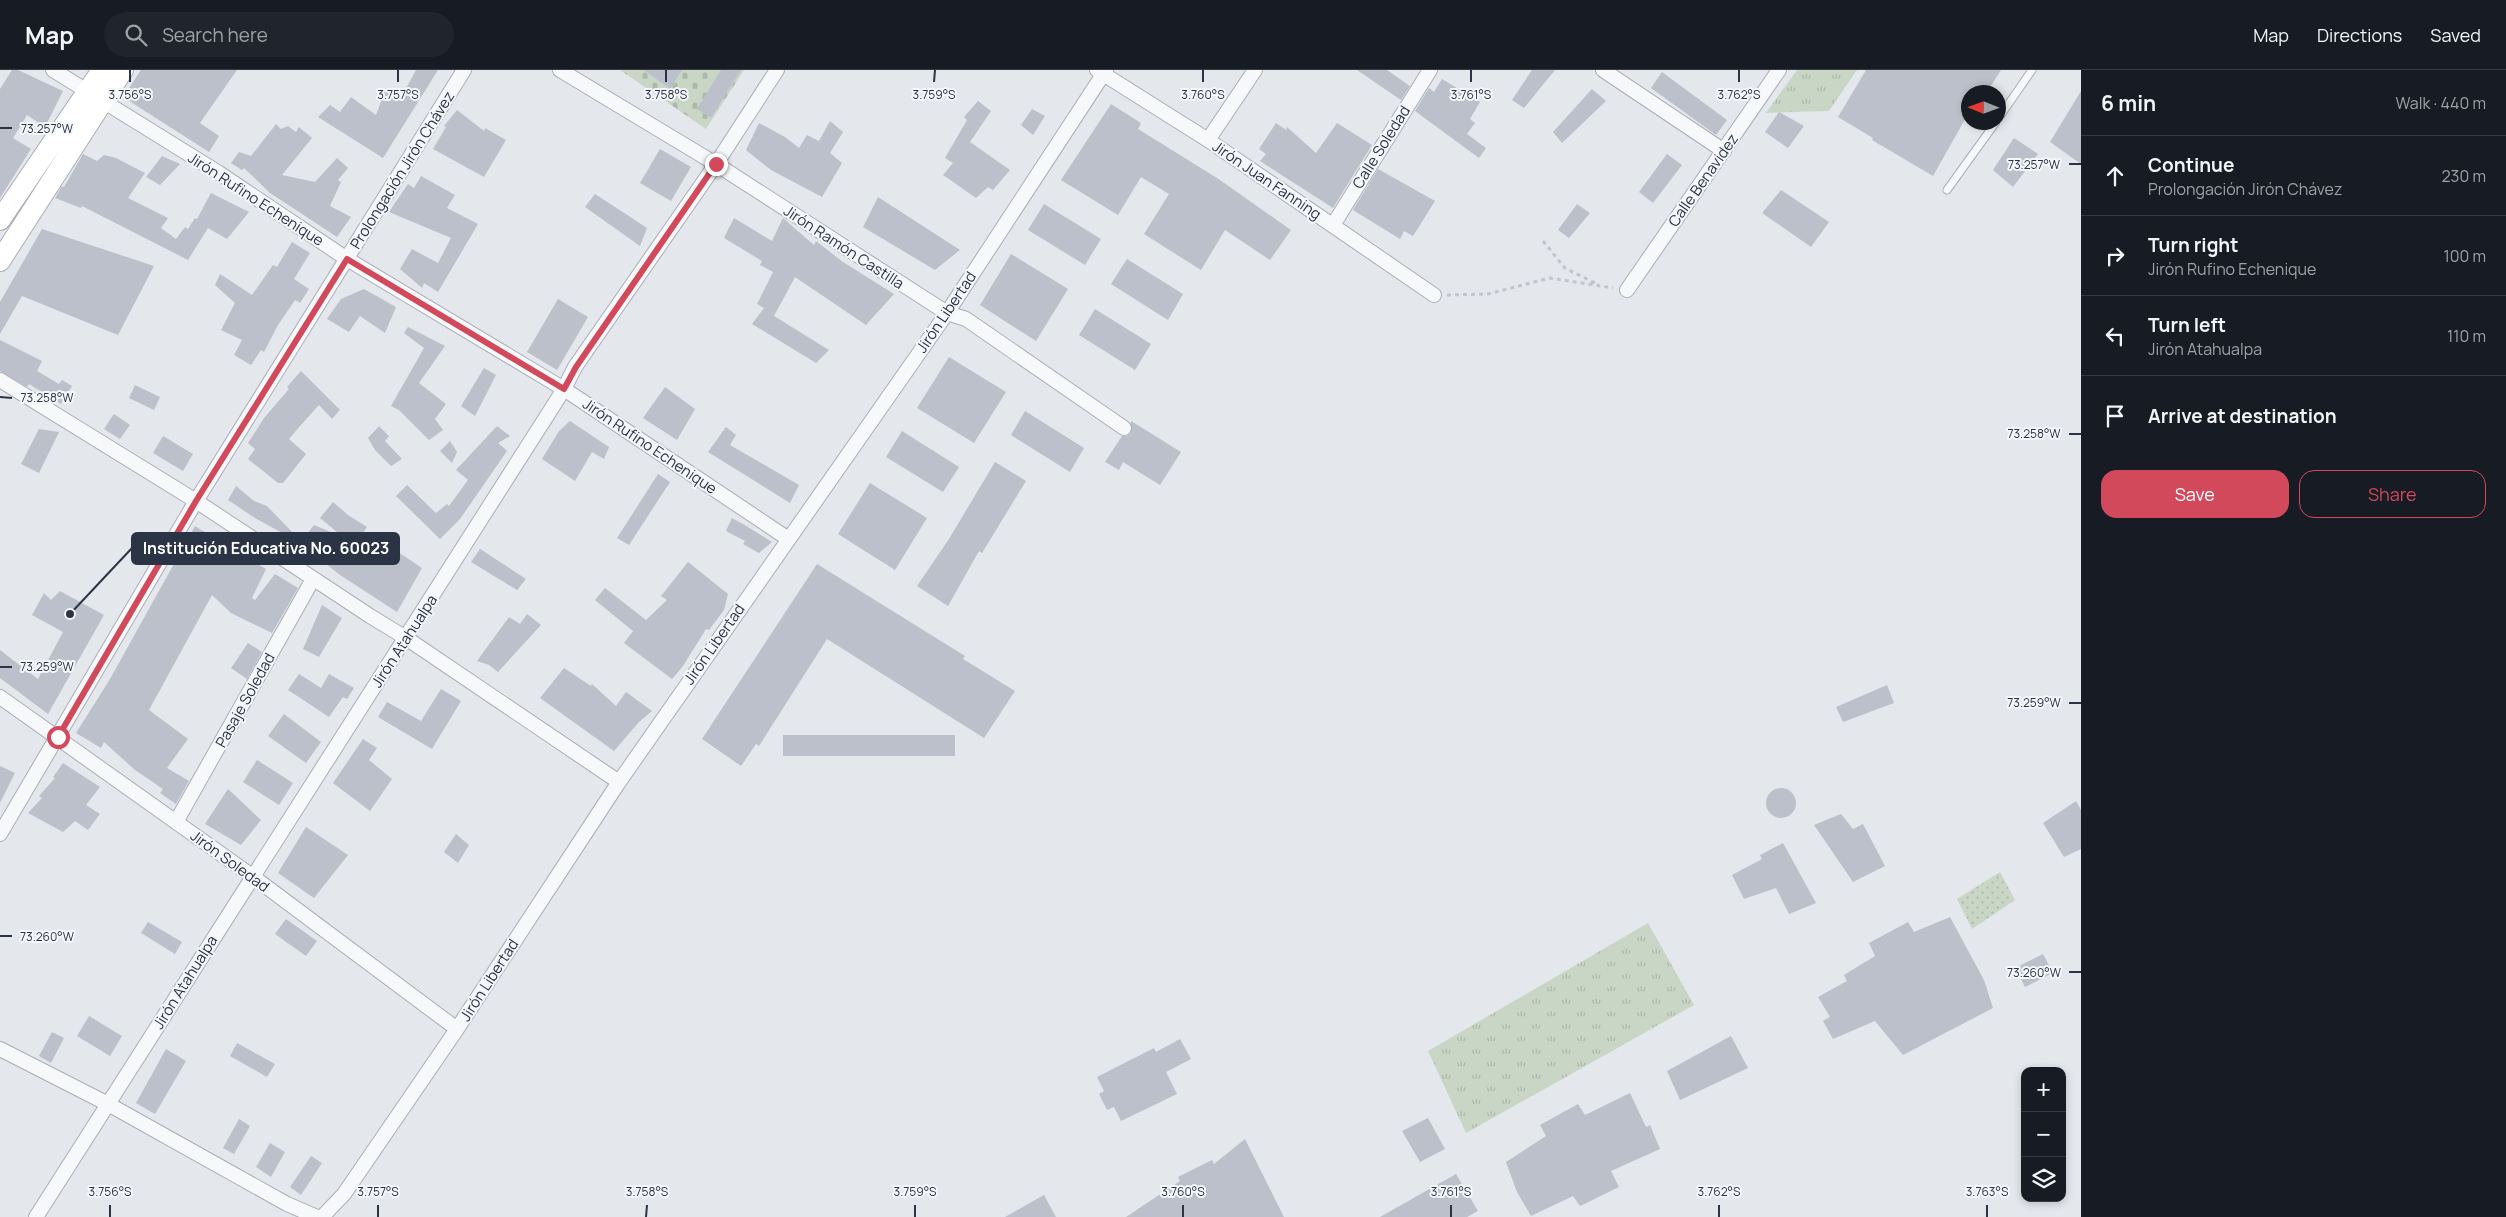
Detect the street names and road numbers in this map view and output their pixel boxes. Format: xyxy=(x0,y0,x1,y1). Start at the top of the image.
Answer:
street label: Prolongación Jirón Chávez xyxy=(345,87,459,253)
street label: Calle Soledad xyxy=(1347,101,1415,193)
street label: Calle Benavidez xyxy=(1663,129,1743,231)
street label: Jirón Juan Fanning xyxy=(1208,136,1326,224)
street label: Jirón Rufino Echenique xyxy=(184,147,328,251)
street label: Jirón Ramón Castilla xyxy=(780,200,908,294)
street label: Jirón Libertad xyxy=(911,267,981,357)
street label: Jirón Rufino Echenique xyxy=(579,393,722,499)
street label: Jirón Atahualpa xyxy=(366,590,442,692)
street label: Jirón Libertad xyxy=(678,600,750,688)
street label: Pasaje Soledad xyxy=(210,649,280,751)
street label: Jirón Soledad xyxy=(186,825,274,897)
street label: Jirón Atahualpa xyxy=(148,931,222,1033)
street label: Jirón Libertad xyxy=(455,935,523,1025)

